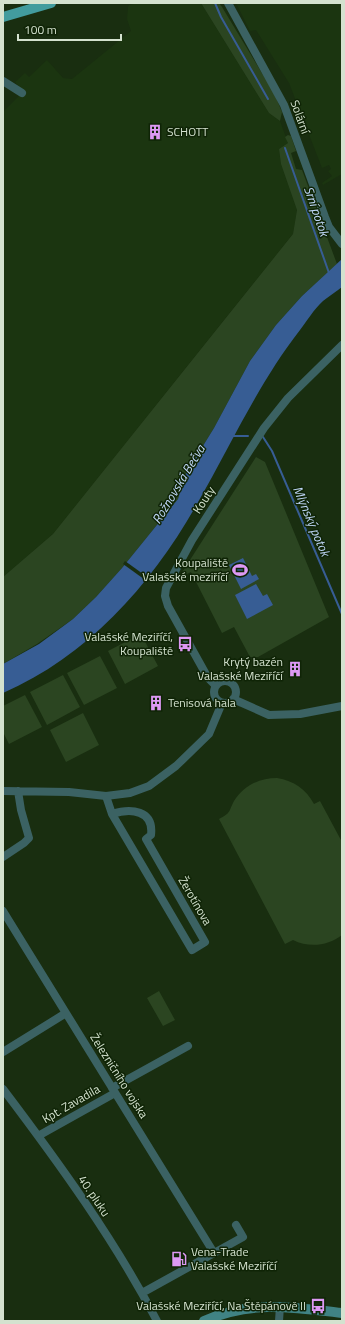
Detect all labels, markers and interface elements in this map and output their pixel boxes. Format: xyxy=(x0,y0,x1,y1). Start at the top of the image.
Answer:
scale bar xyxy=(18,16,121,42)
text: 100 m xyxy=(24,20,57,39)
street label: Solární xyxy=(286,97,316,138)
place label: SCHOTT xyxy=(167,122,209,141)
building icon: SCHOTT xyxy=(146,123,164,141)
water label: Srní potok xyxy=(299,183,336,241)
water label: Rožnovská Bečva xyxy=(146,439,210,527)
street label: Kouty xyxy=(188,482,220,517)
water label: Mlýnský potok xyxy=(288,483,337,561)
place label: Koupaliště Valašské meziříčí xyxy=(142,553,229,586)
sports icon: Koupaliště Valašské meziříčí xyxy=(231,561,249,579)
place label: Valašské Meziříčí, Koupaliště xyxy=(85,627,173,660)
bus stop icon: Valašské Meziříčí, Koupaliště xyxy=(176,635,194,653)
place label: Krytý bazén Valašské Meziříčí xyxy=(197,652,284,685)
building icon: Krytý bazén Valašské Meziříčí xyxy=(286,660,304,678)
place label: Tenisová hala xyxy=(168,693,236,712)
building icon: Tenisová hala xyxy=(147,694,165,712)
street label: Žerotínova xyxy=(174,873,217,929)
street label: Železničního vojska xyxy=(86,1029,153,1122)
street label: Kpt. Zavadila xyxy=(38,1079,103,1128)
street label: 40. pluku xyxy=(74,1171,115,1220)
place label: Vena-Trade Valašské Meziříčí xyxy=(191,1242,278,1275)
fuel station icon: Vena-Trade Valašské Meziříčí xyxy=(170,1250,188,1268)
place label: Valašské Meziříčí, Na Štěpánově II xyxy=(136,1296,306,1315)
bus stop icon: Valašské Meziříčí, Na Štěpánově II xyxy=(309,1297,327,1315)

